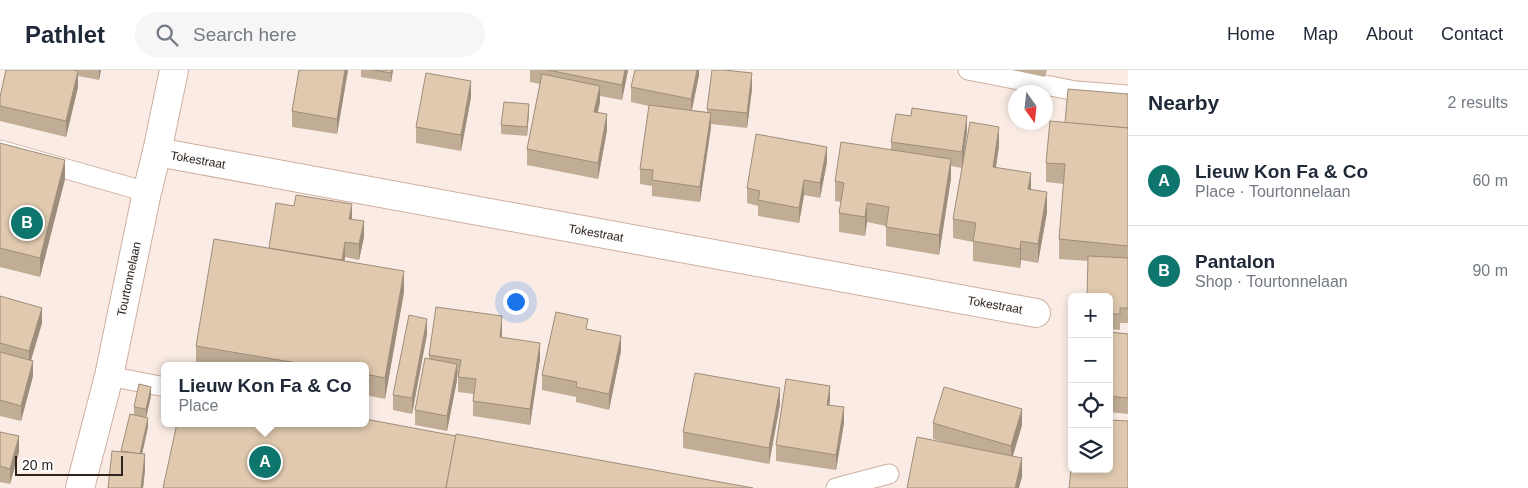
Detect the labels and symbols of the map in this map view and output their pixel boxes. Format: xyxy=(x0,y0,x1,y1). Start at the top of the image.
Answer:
north arrow xyxy=(1008,85,1053,130)
street label: Tokestraat xyxy=(170,148,227,172)
pin: B xyxy=(11,204,43,242)
street label: Tokestraat xyxy=(568,221,625,245)
street label: Tourtonnelaan xyxy=(114,240,144,318)
your location xyxy=(503,289,529,315)
street label: Tokestraat xyxy=(967,293,1024,317)
pin: A xyxy=(249,443,281,481)
scale bar xyxy=(15,453,122,476)

